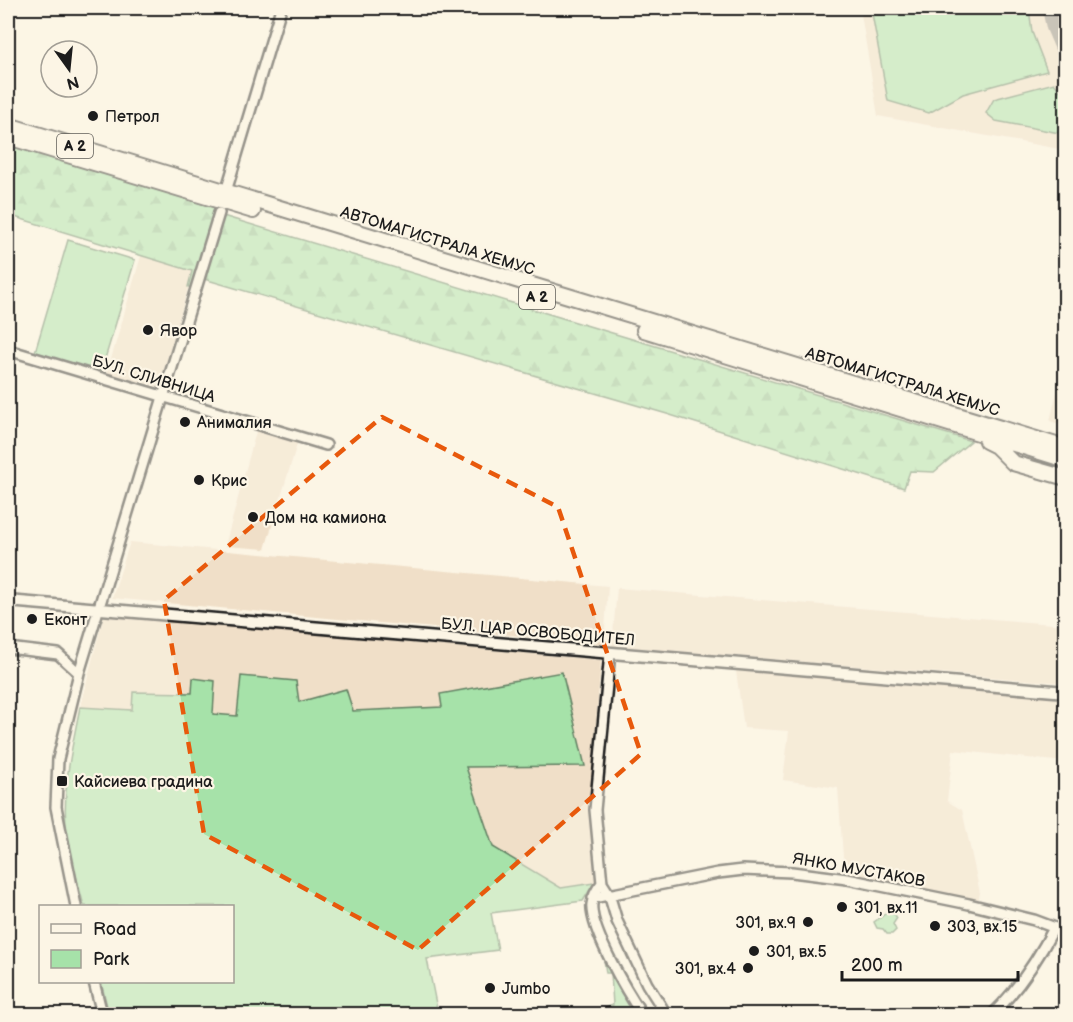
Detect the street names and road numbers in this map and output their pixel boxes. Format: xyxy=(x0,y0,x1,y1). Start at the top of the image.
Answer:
road number: A 2 xyxy=(57,134,93,158)
street label: АВТОМАГИСТРАЛА ХЕМУС xyxy=(337,203,537,280)
road number: A 2 xyxy=(519,285,555,309)
street label: АВТОМАГИСТРАЛА ХЕМУС xyxy=(802,344,1002,421)
street label: БУЛ. СЛИВНИЦА xyxy=(90,352,218,407)
street label: БУЛ. ЦАР ОСВОБОДИТЕЛ xyxy=(440,615,636,650)
street label: ЯНКО МУСТАКОВ xyxy=(791,849,926,891)

